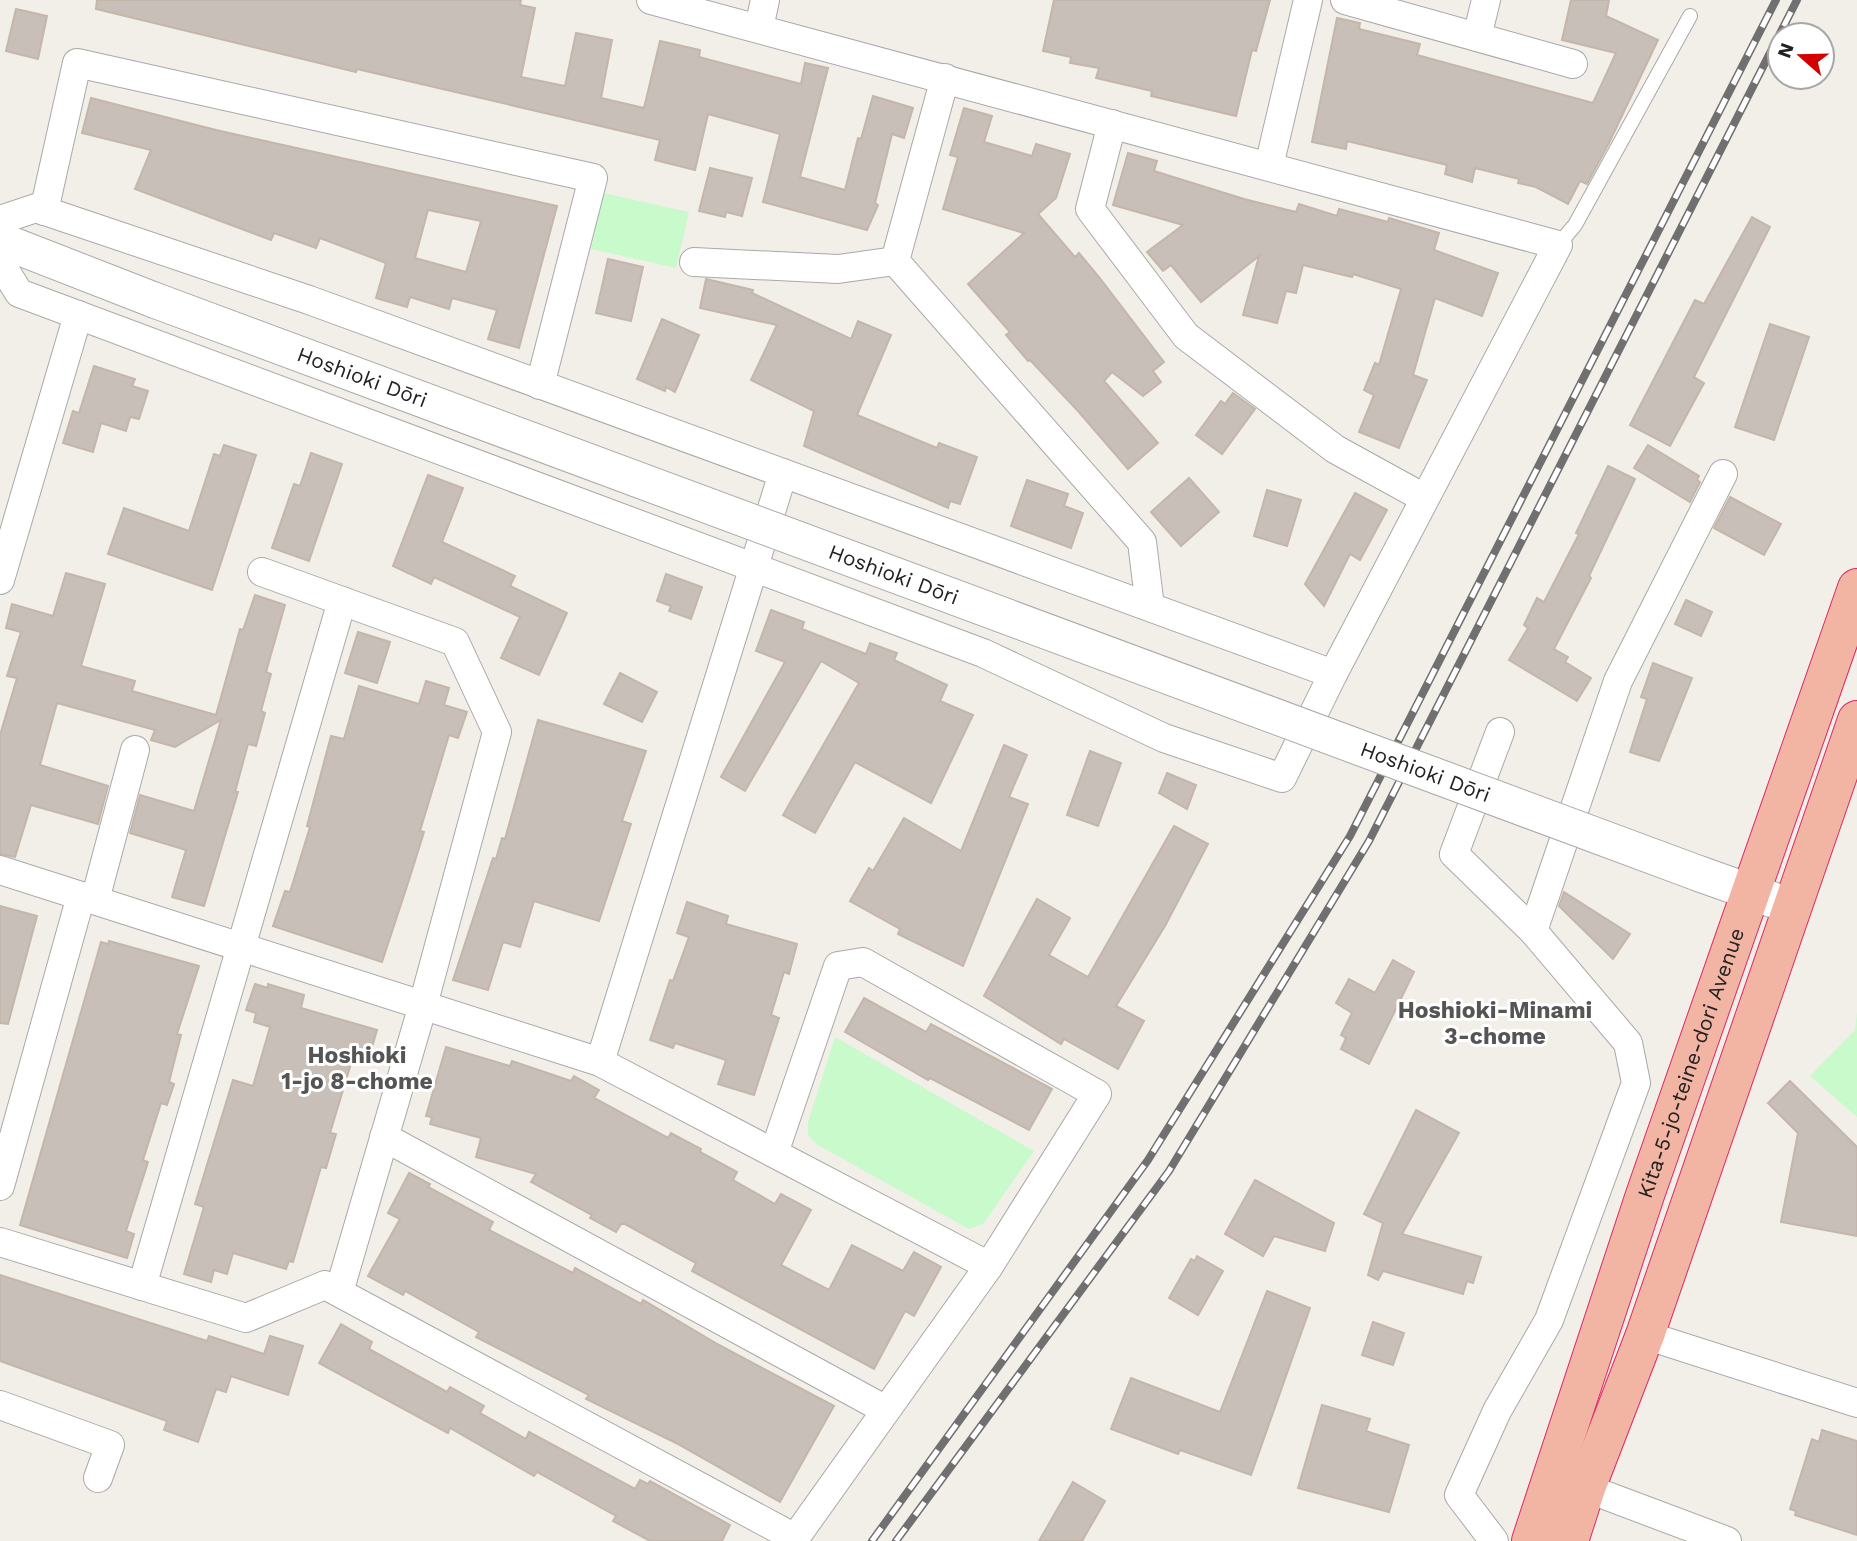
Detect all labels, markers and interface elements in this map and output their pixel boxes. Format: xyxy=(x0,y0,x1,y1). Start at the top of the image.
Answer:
north arrow xyxy=(1766,21,1836,91)
text: N xyxy=(1772,40,1799,61)
street label: Hoshioki Dōri xyxy=(294,341,431,412)
street label: Hoshioki Dōri xyxy=(825,539,962,610)
street label: Hoshioki Dōri xyxy=(1357,736,1494,807)
street label: Kita-5-jo-teine-dori Avenue xyxy=(1632,924,1749,1201)
district label: Hoshioki-Minami 3-chome xyxy=(1398,997,1592,1050)
district label: Hoshioki 1-jo 8-chome xyxy=(281,1042,433,1095)

